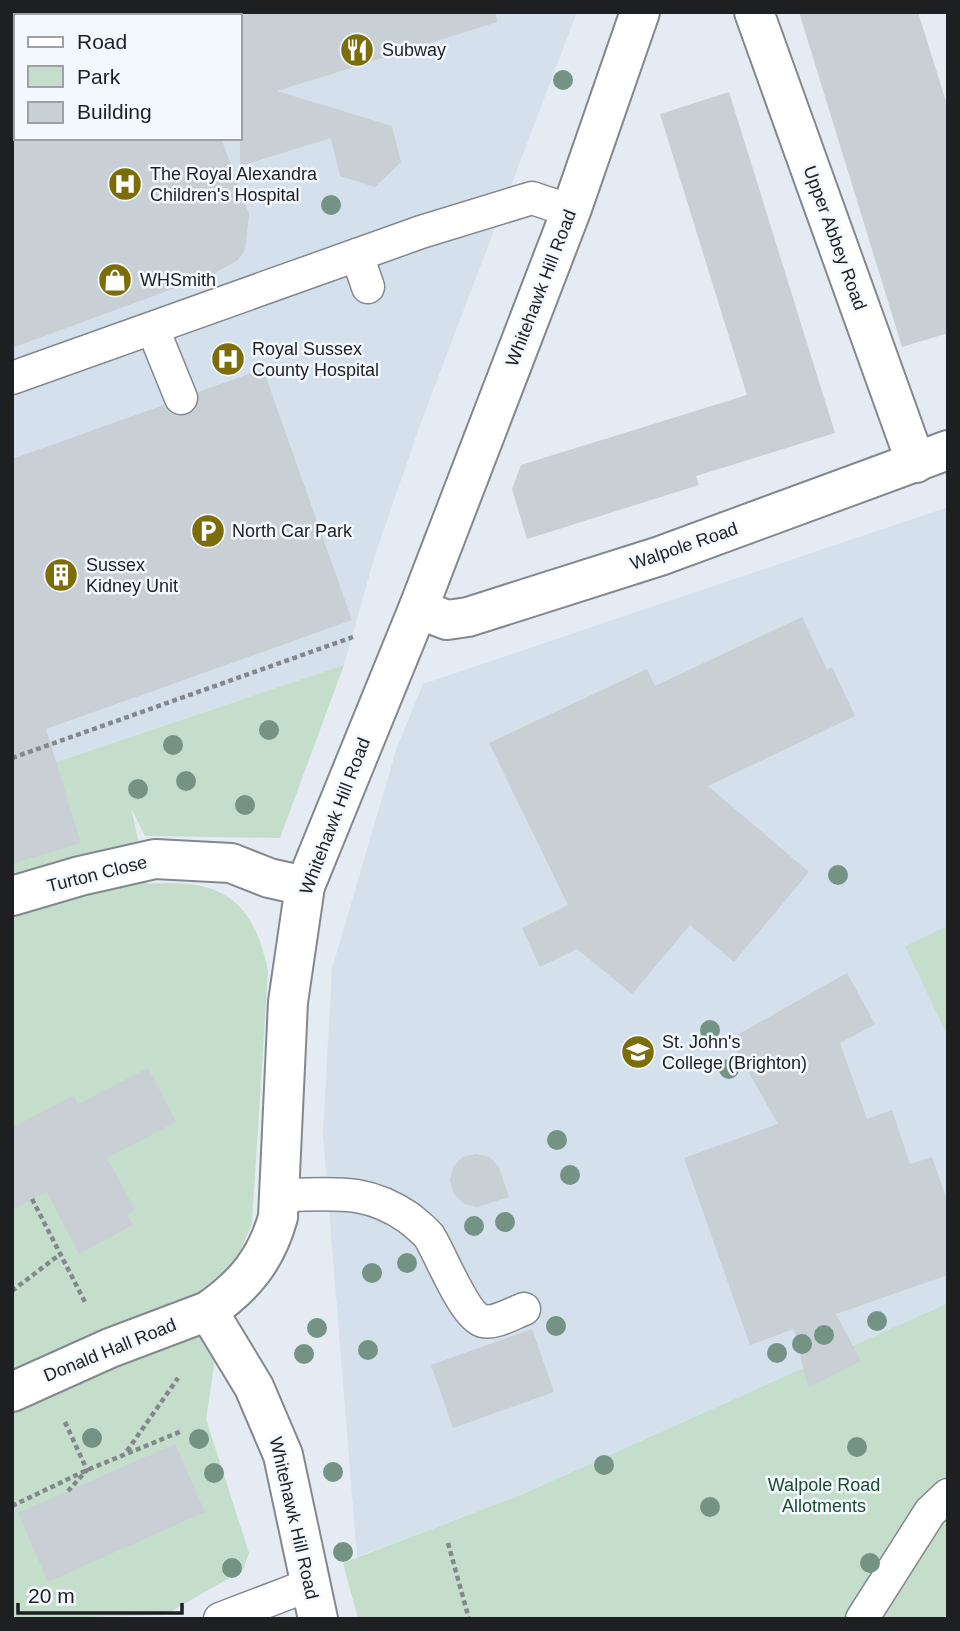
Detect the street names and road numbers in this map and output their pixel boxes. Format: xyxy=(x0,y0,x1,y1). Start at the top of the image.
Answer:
street label: Upper Abbey Road xyxy=(800,163,870,313)
street label: Whitehawk Hill Road xyxy=(502,207,580,369)
street label: Walpole Road xyxy=(628,518,740,574)
street label: Whitehawk Hill Road xyxy=(296,735,374,897)
street label: Turton Close xyxy=(45,852,149,896)
street label: Donald Hall Road xyxy=(41,1314,179,1386)
street label: Whitehawk Hill Road xyxy=(266,1435,322,1601)

